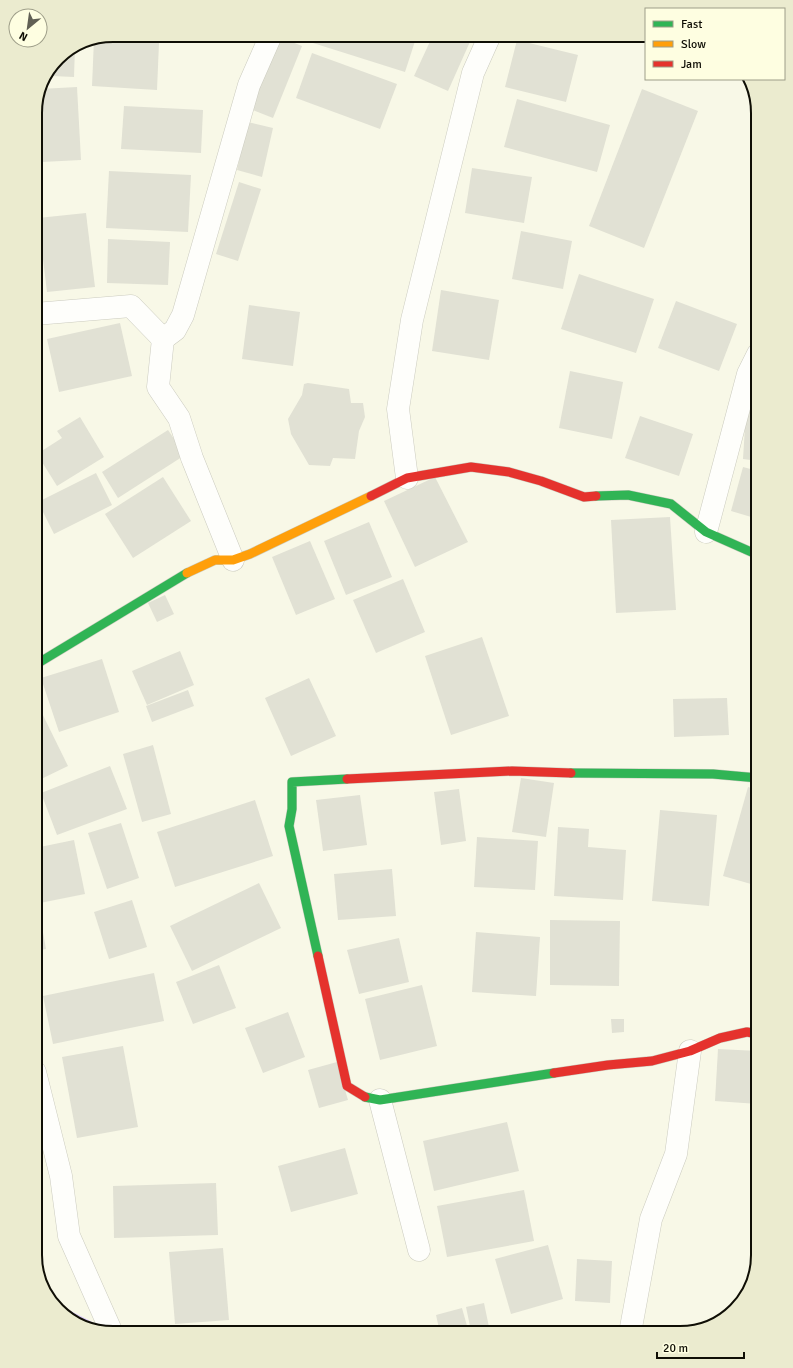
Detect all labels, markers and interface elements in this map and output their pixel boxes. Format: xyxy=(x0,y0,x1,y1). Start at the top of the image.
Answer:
north arrow xyxy=(8,8,48,48)
legend xyxy=(645,8,785,80)
text: Fast xyxy=(681,17,702,32)
text: N xyxy=(17,29,30,44)
text: Slow xyxy=(681,37,706,52)
text: Jam xyxy=(681,57,702,72)
scale bar xyxy=(657,1334,744,1360)
text: 20 m xyxy=(663,1341,688,1356)

